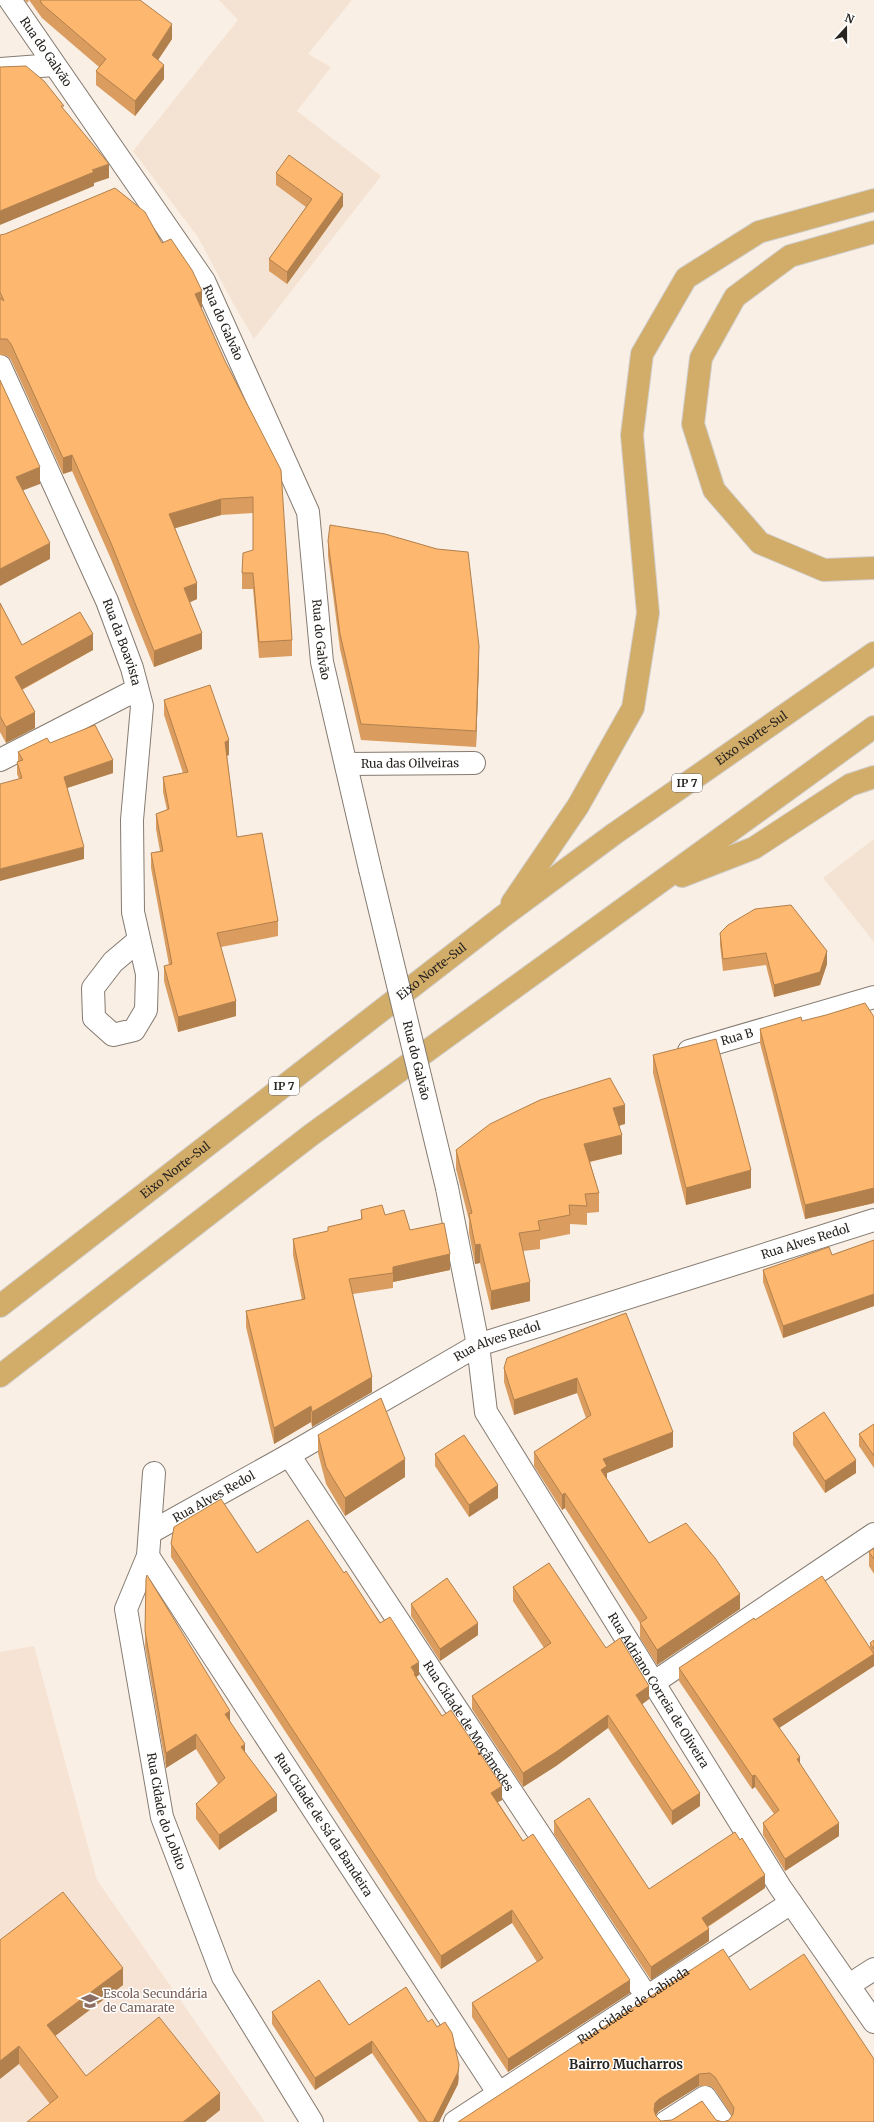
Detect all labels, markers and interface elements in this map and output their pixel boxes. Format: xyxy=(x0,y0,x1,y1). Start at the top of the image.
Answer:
north arrow xyxy=(826,8,866,48)
text: N xyxy=(843,11,856,27)
street label: Rua do Galvão xyxy=(17,14,75,89)
street label: Rua do Galvão xyxy=(200,282,247,362)
street label: Rua da Boavista xyxy=(100,596,144,688)
street label: Rua do Galvão xyxy=(309,598,334,681)
street label: Eixo Norte-Sul xyxy=(712,707,790,768)
street label: Rua das Oilveiras xyxy=(361,755,459,771)
road number: IP 7 xyxy=(672,774,702,792)
street label: Eixo Norte-Sul xyxy=(393,939,469,1003)
street label: Rua do Galvão xyxy=(400,1019,434,1102)
street label: Rua B xyxy=(719,1025,755,1048)
road number: IP 7 xyxy=(269,1077,299,1095)
street label: Eixo Norte-Sul xyxy=(137,1138,213,1201)
street label: Rua Alves Redol xyxy=(759,1220,852,1262)
street label: Rua Alves Redol xyxy=(451,1318,543,1364)
street label: Rua Alves Redol xyxy=(170,1467,258,1525)
street label: Rua Adriano Correia de Oliveira xyxy=(605,1610,713,1771)
street label: Rua Cidade de Moçâmedes xyxy=(420,1658,517,1794)
street label: Rua Cidade de Sá da Bandeira xyxy=(271,1750,376,1900)
street label: Rua Cidade do Lobito xyxy=(144,1751,189,1872)
street label: Rua Cidade de Cabinda xyxy=(574,1963,692,2047)
place label: Escola Secundária de Camarate xyxy=(103,1986,208,2015)
school or university icon: Escola Secundária de Camarate xyxy=(80,1991,100,2011)
district label: Bairro Mucharros xyxy=(569,2056,683,2073)

